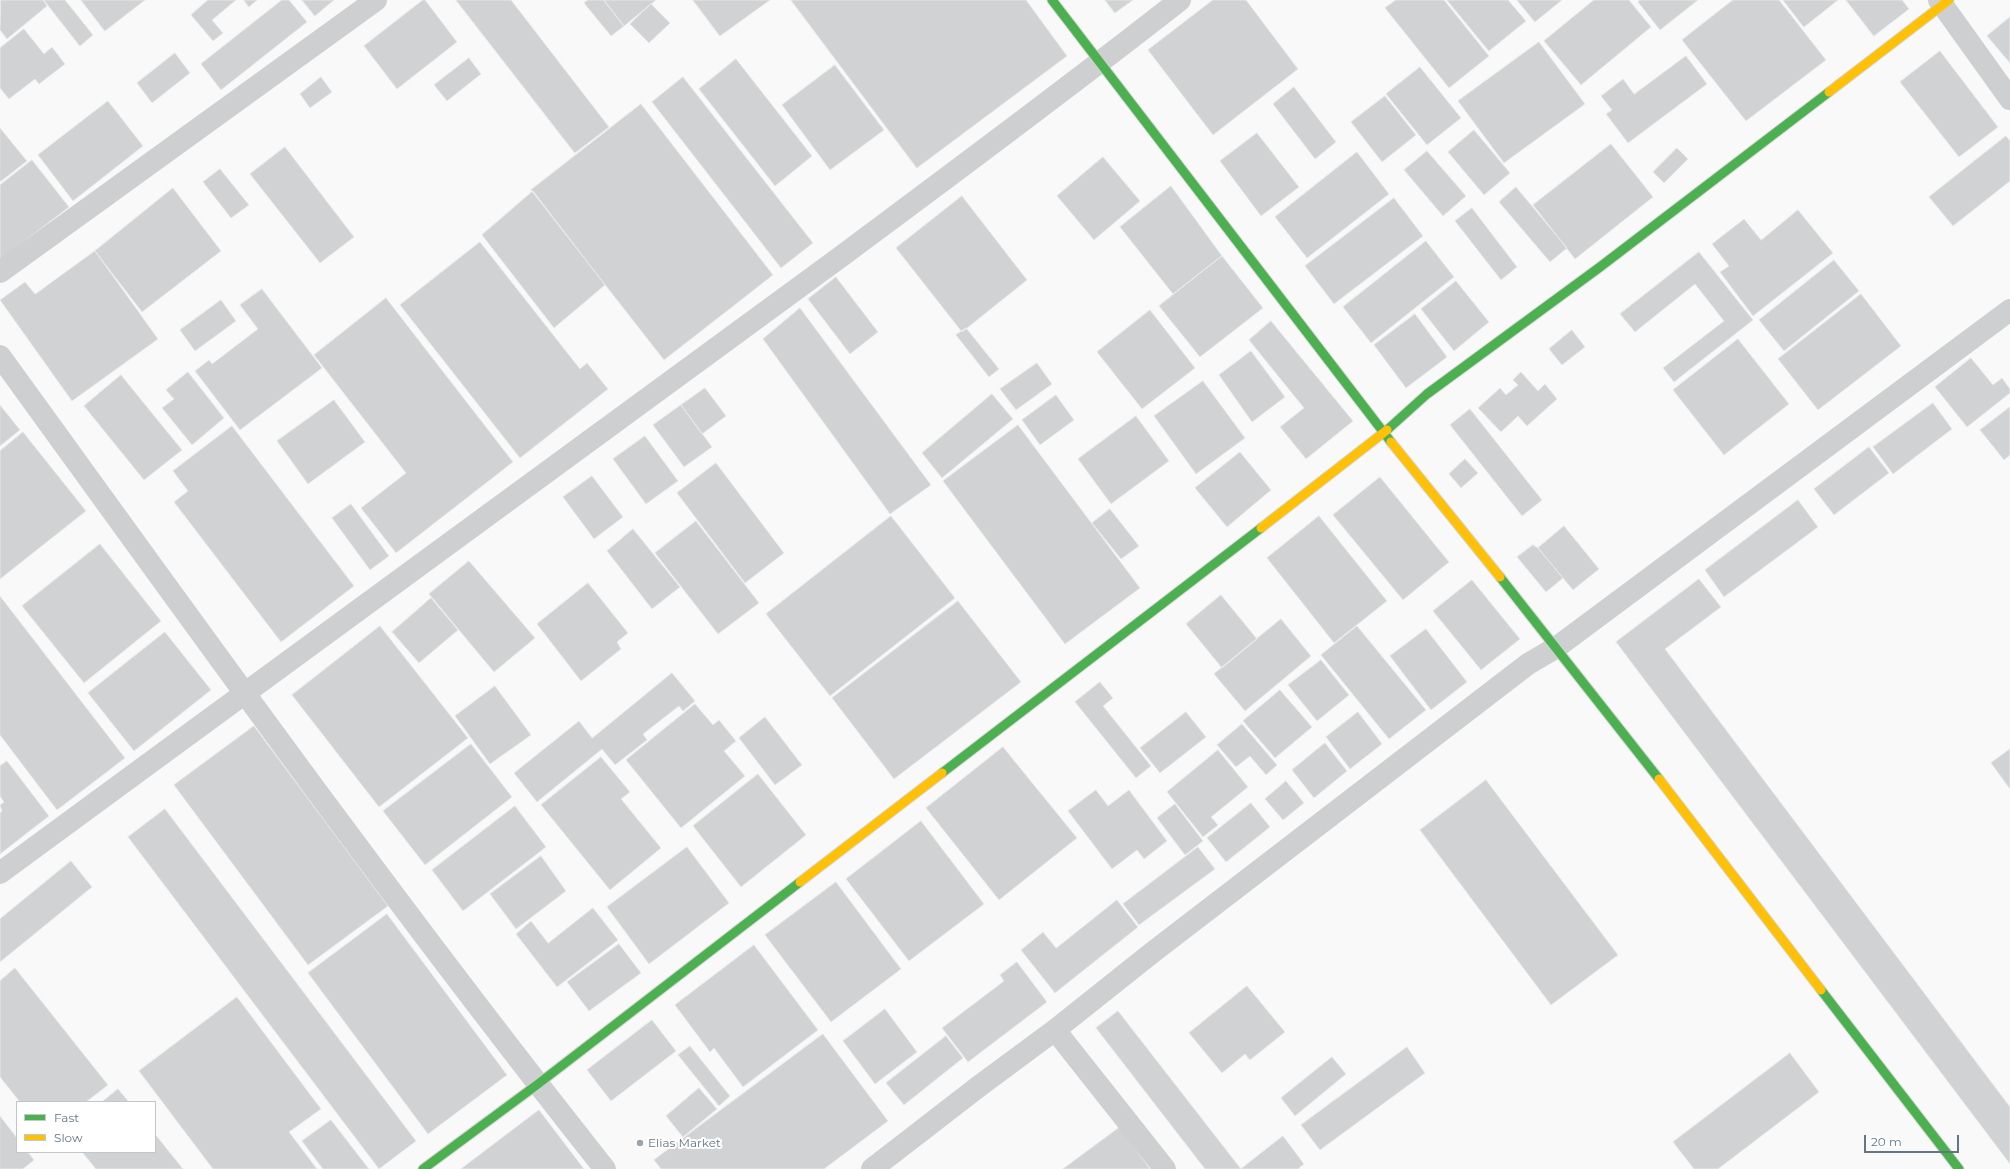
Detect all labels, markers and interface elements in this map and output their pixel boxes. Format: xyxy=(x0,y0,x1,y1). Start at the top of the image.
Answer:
legend xyxy=(16,1101,156,1153)
text: Fast xyxy=(54,1110,79,1125)
scale bar xyxy=(1866,1127,1961,1153)
text: Slow xyxy=(54,1130,83,1145)
text: 20 m xyxy=(1871,1134,1902,1149)
place label: Elias Market xyxy=(648,1136,721,1150)
marker: Elias Market xyxy=(635,1138,645,1148)

